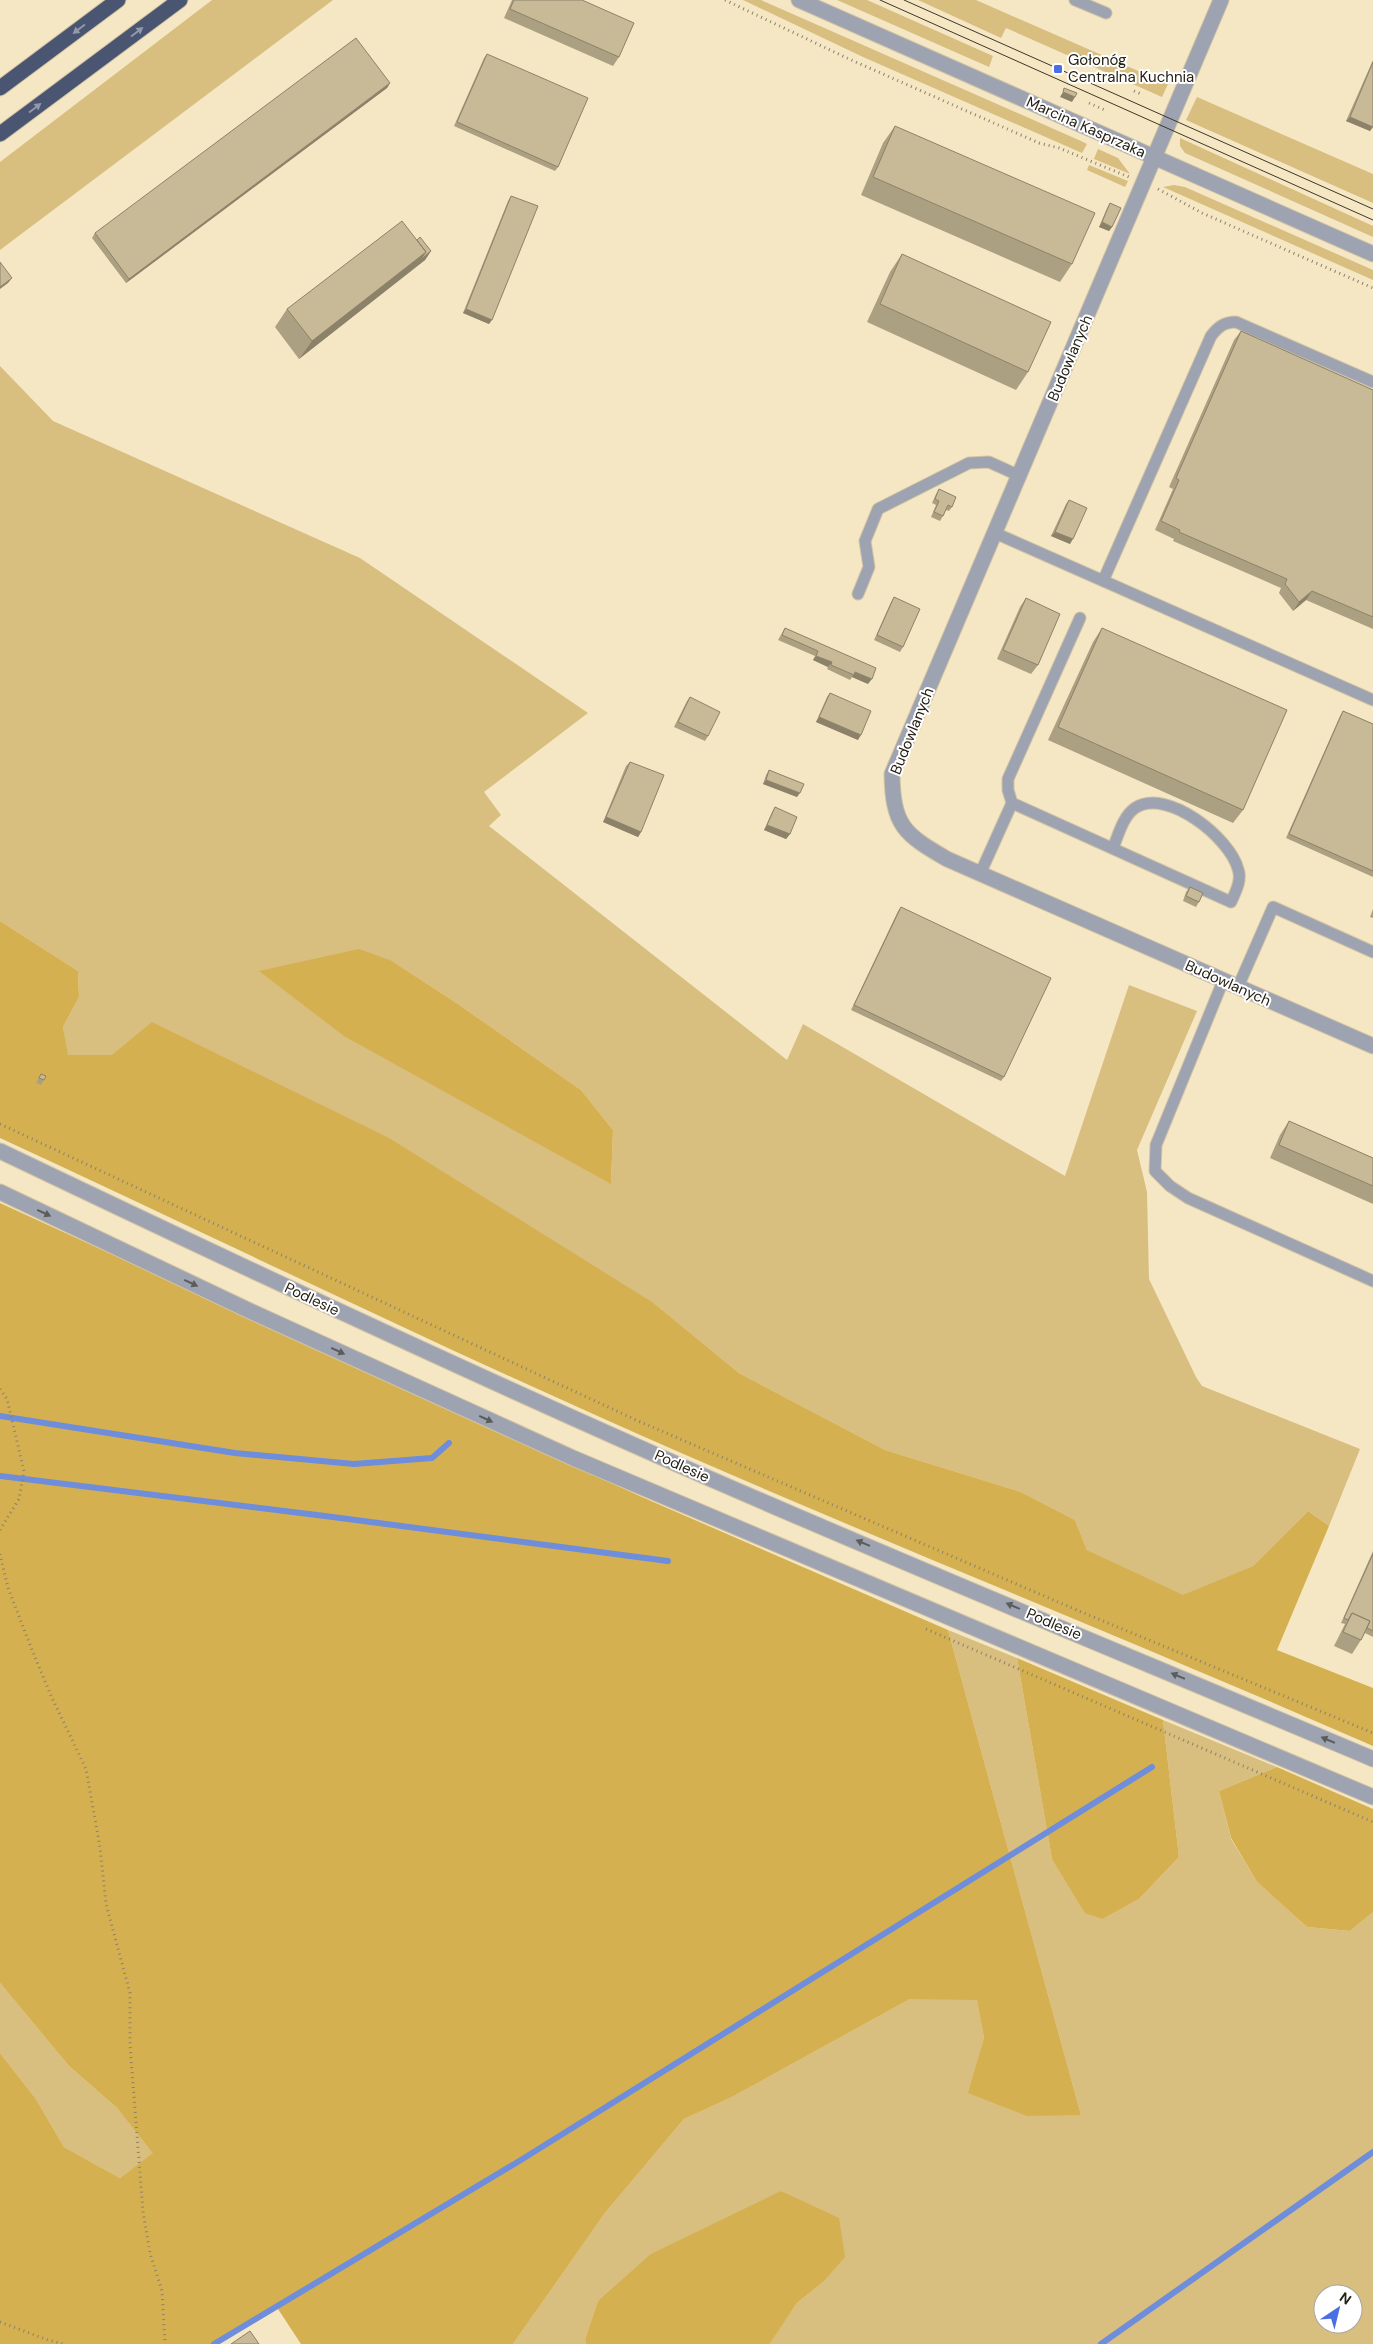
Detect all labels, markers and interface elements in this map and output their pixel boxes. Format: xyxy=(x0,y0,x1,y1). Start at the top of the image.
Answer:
one-way arrow xyxy=(72,24,86,34)
one-way arrow xyxy=(130,27,144,37)
place label: Gołonóg Centralna Kuchnia xyxy=(1068,50,1194,87)
marker: Gołonóg Centralna Kuchnia xyxy=(1052,63,1064,75)
street label: Marcina Kasprzaka xyxy=(1023,92,1149,162)
one-way arrow xyxy=(28,103,41,114)
street label: Budowlanych xyxy=(1043,312,1097,404)
street label: Budowlanych xyxy=(886,685,938,777)
street label: Budowlanych xyxy=(1182,955,1274,1011)
one-way arrow xyxy=(37,1209,51,1217)
street label: Podlesie xyxy=(281,1278,343,1320)
one-way arrow xyxy=(184,1279,198,1287)
one-way arrow xyxy=(331,1347,345,1355)
one-way arrow xyxy=(479,1415,493,1423)
street label: Podlesie xyxy=(651,1445,713,1487)
one-way arrow xyxy=(856,1539,870,1547)
one-way arrow xyxy=(1006,1602,1020,1610)
street label: Podlesie xyxy=(1023,1603,1085,1645)
one-way arrow xyxy=(1171,1672,1185,1680)
one-way arrow xyxy=(1321,1735,1335,1743)
north arrow xyxy=(1313,2284,1363,2334)
text: N xyxy=(1336,2288,1355,2309)

